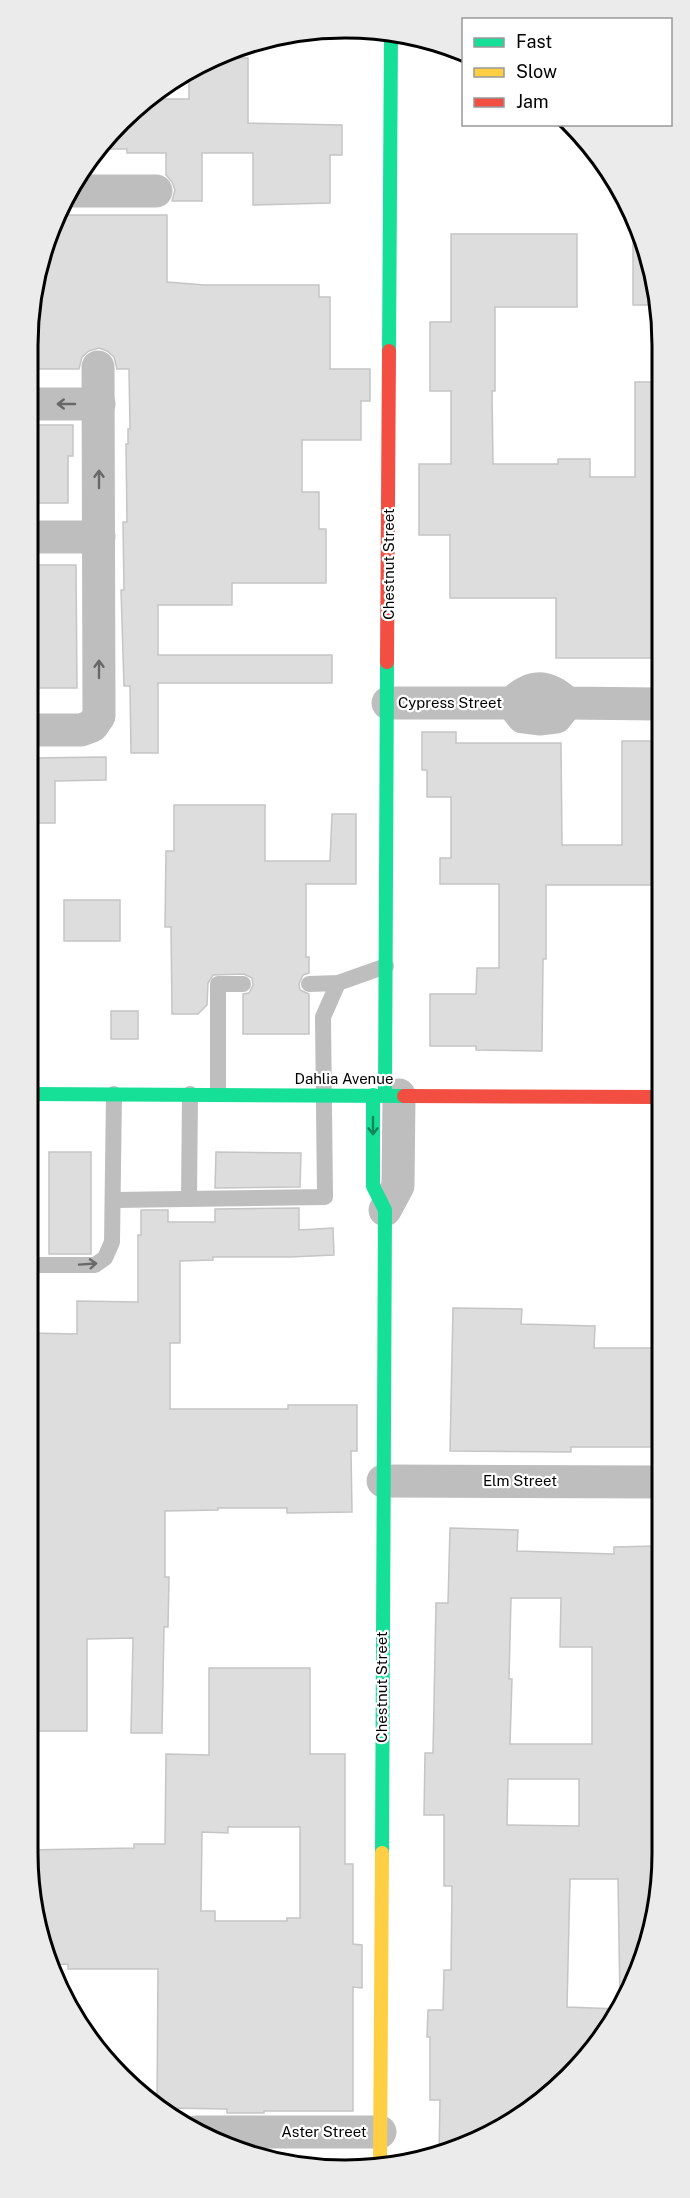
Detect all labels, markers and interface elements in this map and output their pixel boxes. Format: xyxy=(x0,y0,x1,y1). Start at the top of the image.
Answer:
legend xyxy=(462,18,672,126)
text: Fast xyxy=(516,31,552,52)
text: Slow xyxy=(516,61,557,82)
text: Jam xyxy=(516,91,549,112)
one-way arrow xyxy=(56,398,76,410)
one-way arrow xyxy=(93,469,105,489)
street label: Chestnut Street xyxy=(380,508,397,620)
one-way arrow xyxy=(93,660,105,680)
street label: Cypress Street xyxy=(398,694,502,711)
street label: Dahlia Avenue xyxy=(295,1070,394,1087)
one-way arrow xyxy=(367,1115,379,1135)
one-way arrow xyxy=(77,1258,97,1269)
street label: Elm Street xyxy=(483,1472,557,1489)
street label: Chestnut Street xyxy=(373,1631,390,1743)
street label: Aster Street xyxy=(281,2123,367,2140)

